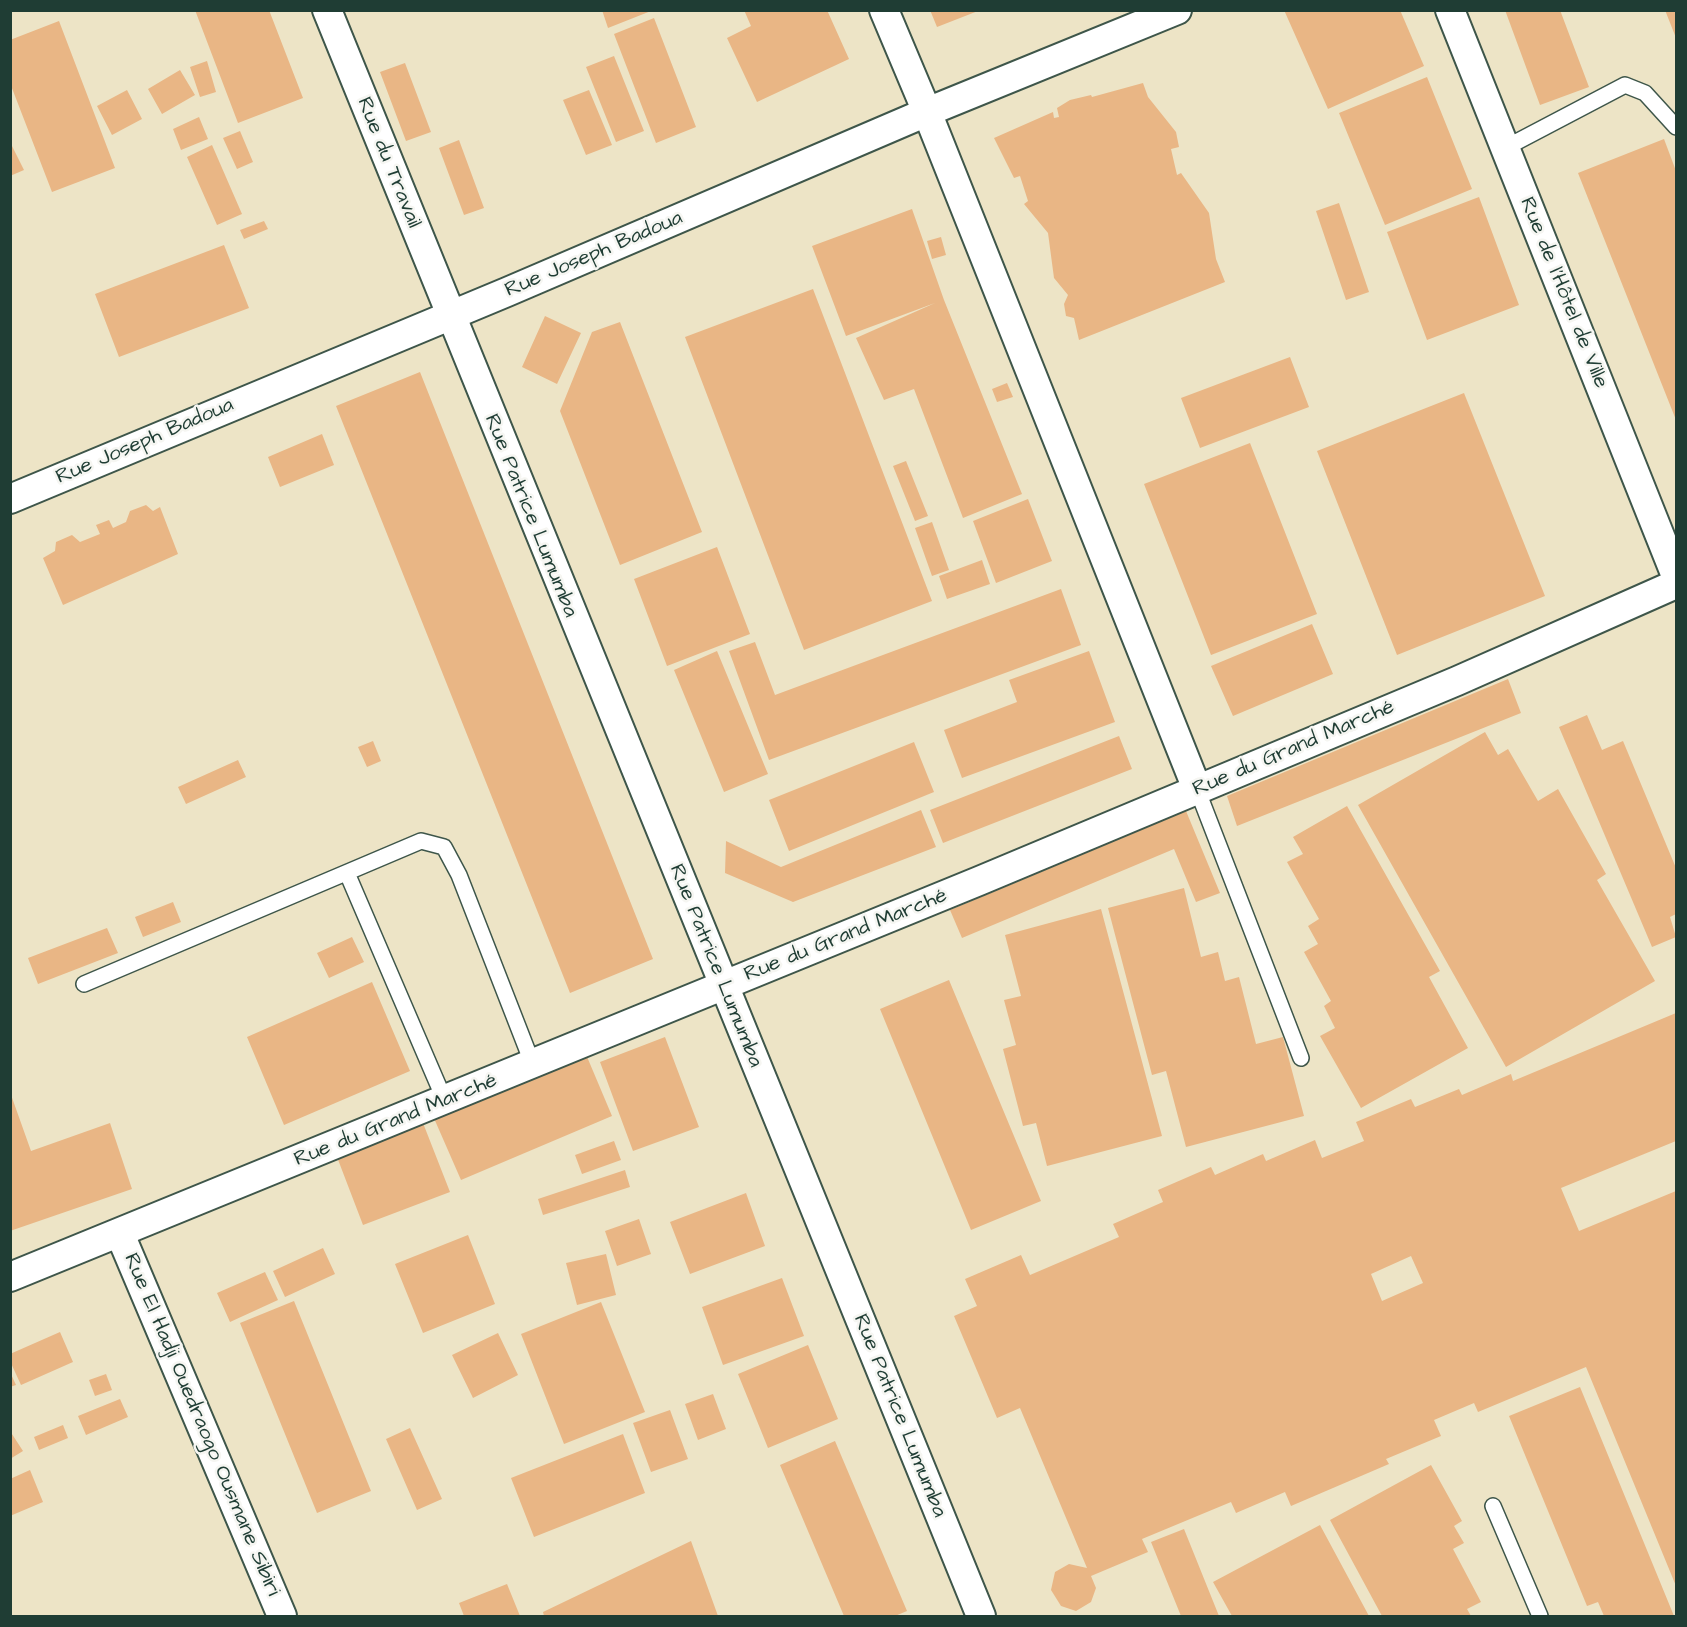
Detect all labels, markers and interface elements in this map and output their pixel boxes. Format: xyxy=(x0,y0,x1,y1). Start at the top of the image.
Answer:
street label: Rue du Travail xyxy=(350,94,426,232)
street label: Rue de l'Hôtel de Ville xyxy=(1513,194,1613,392)
street label: Rue Joseph Badoua xyxy=(502,206,686,304)
street label: Rue Joseph Badoua xyxy=(53,393,237,491)
street label: Rue Patrice Lumumba xyxy=(478,411,582,621)
street label: Rue du Grand Marché xyxy=(1189,695,1399,803)
street label: Rue Patrice Lumumba xyxy=(663,861,767,1071)
street label: Rue du Grand Marché xyxy=(741,884,951,988)
street label: Rue du Grand Marché xyxy=(291,1069,501,1173)
street label: Rue El Hadji Ouedraogo Ousmane Sibiri xyxy=(117,1250,285,1600)
street label: Rue Patrice Lumumba xyxy=(847,1311,951,1521)

